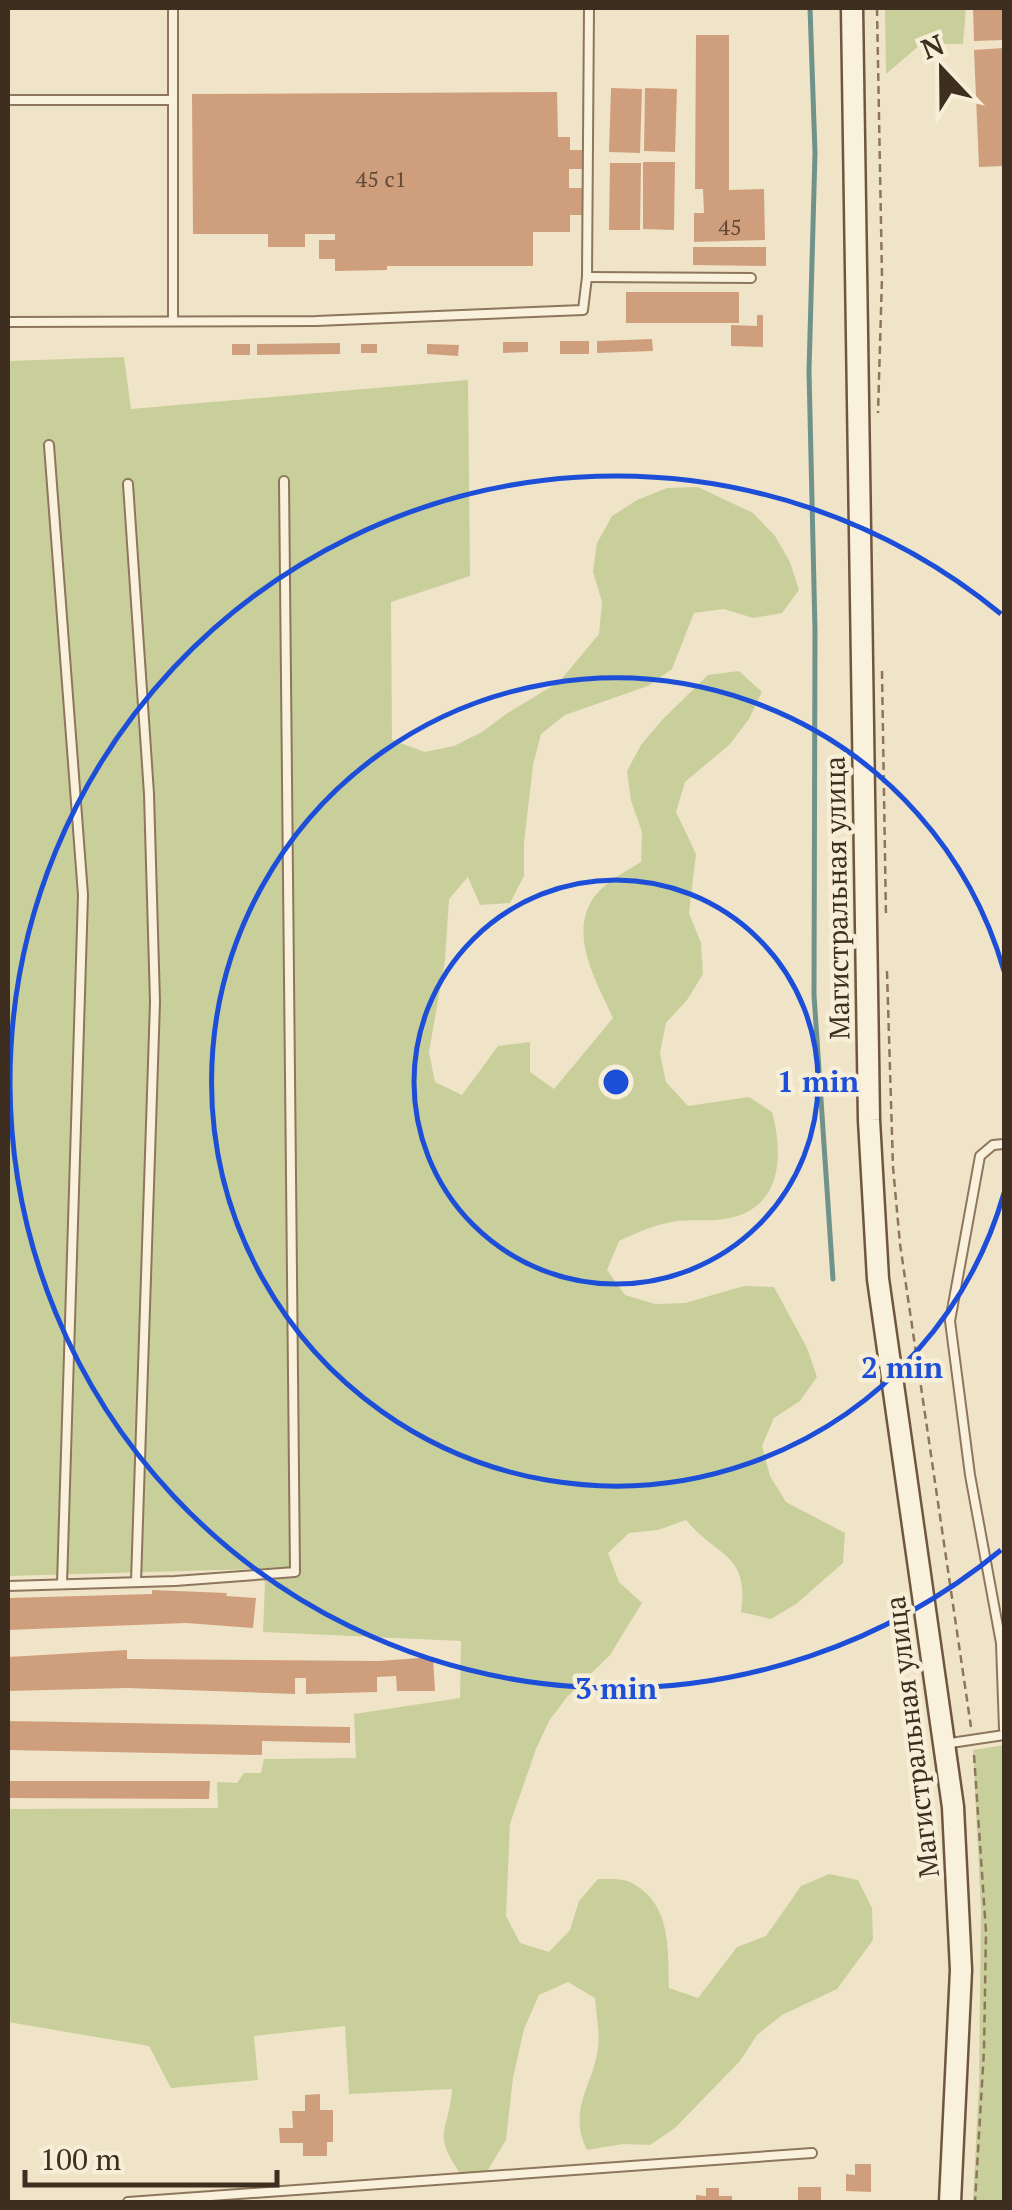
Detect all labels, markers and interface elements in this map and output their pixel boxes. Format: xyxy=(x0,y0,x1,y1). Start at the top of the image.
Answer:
north arrow xyxy=(892,20,992,120)
text: N xyxy=(916,25,949,67)
house number: 45 с1 xyxy=(356,164,406,193)
house number: 45 xyxy=(718,212,742,241)
street label: Магистральная улица xyxy=(816,756,857,1040)
text: 1 min xyxy=(777,1061,859,1101)
centre of rings xyxy=(598,1064,634,1100)
text: 2 min xyxy=(861,1347,943,1387)
street label: Магистральная улица xyxy=(876,1594,947,1880)
text: 3 min xyxy=(575,1668,657,1708)
scale bar xyxy=(25,2125,278,2187)
text: 100 m xyxy=(40,2139,121,2179)

